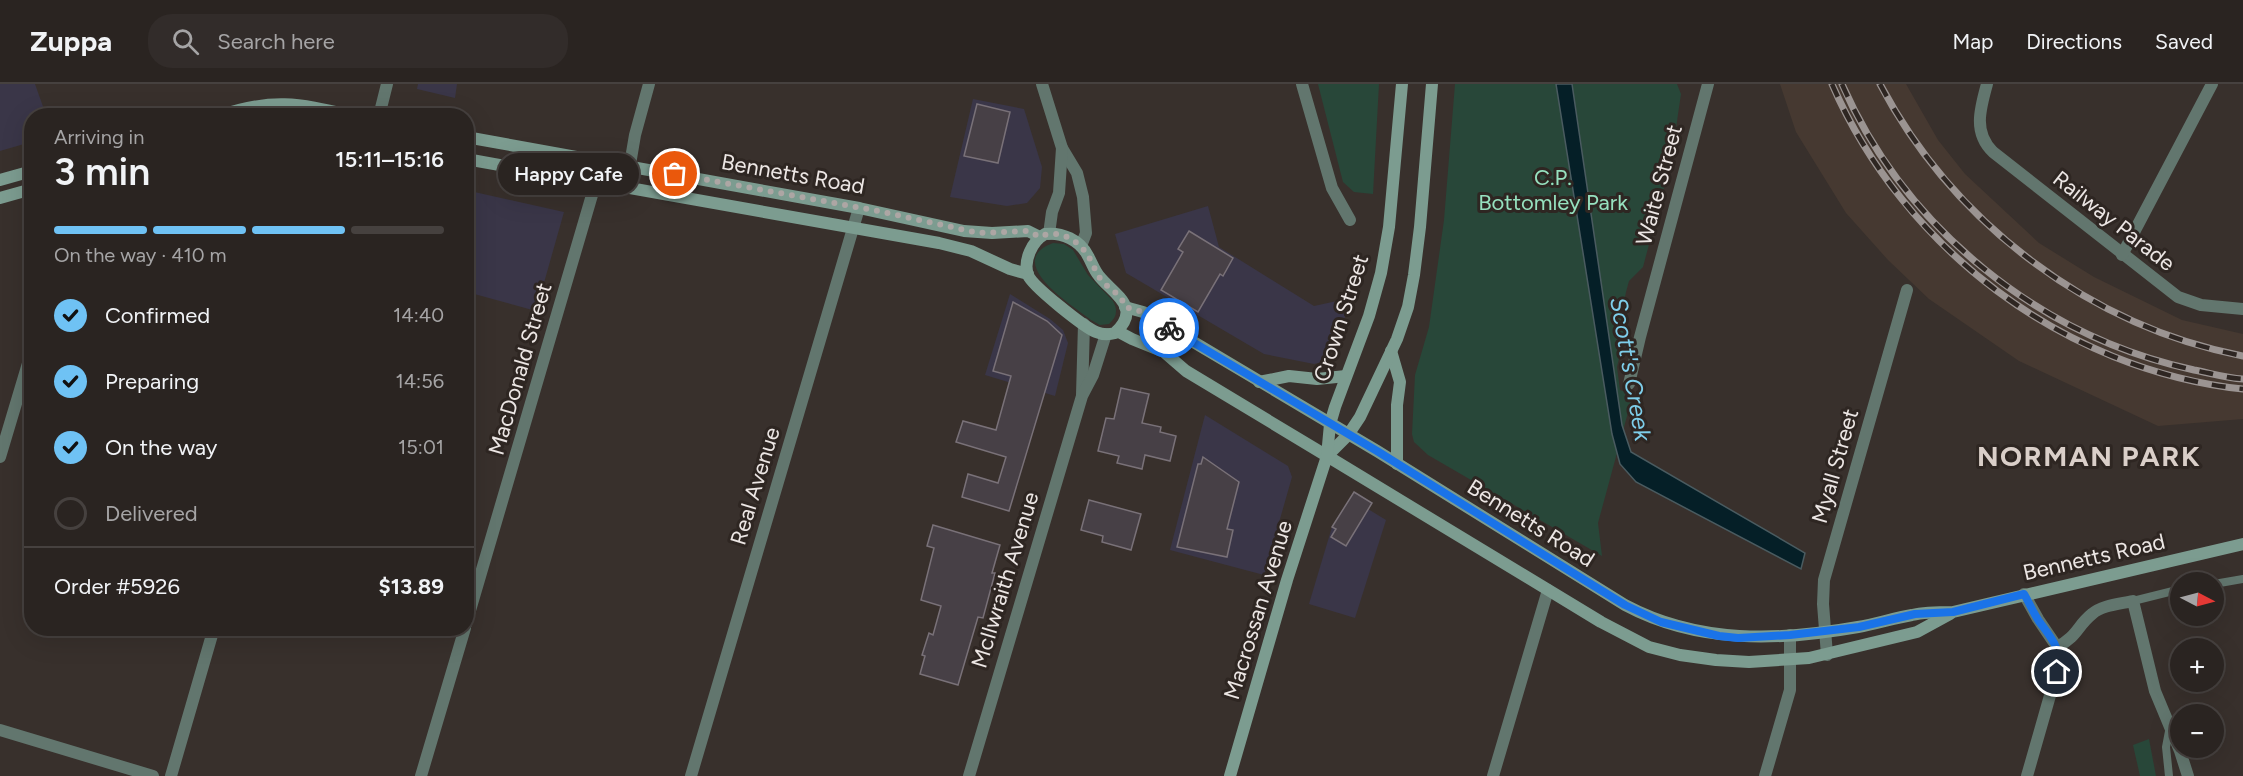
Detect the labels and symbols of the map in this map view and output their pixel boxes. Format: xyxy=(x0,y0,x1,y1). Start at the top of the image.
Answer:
street label: Waite Street xyxy=(1630,122,1688,248)
pin xyxy=(649,148,700,199)
street label: Bennetts Road xyxy=(719,148,867,200)
callout: Happy Cafe xyxy=(498,153,639,195)
park label: C.P. Bottomley Park xyxy=(1478,164,1628,216)
street label: Railway Parade xyxy=(2048,165,2180,277)
street label: Crown Street xyxy=(1308,251,1374,385)
street label: MacDonald Street xyxy=(483,280,557,458)
water label: Scott's Creek xyxy=(1604,295,1658,445)
courier xyxy=(1139,298,1199,358)
street label: Myall Street xyxy=(1806,406,1864,526)
street label: Real Avenue xyxy=(724,424,786,548)
district label: NORMAN PARK xyxy=(1977,439,2201,473)
street label: Bennetts Road xyxy=(1462,473,1600,573)
street label: McIlwraith Avenue xyxy=(965,489,1045,671)
street label: Macrossan Avenue xyxy=(1218,517,1298,703)
street label: Bennetts Road xyxy=(2020,528,2168,586)
north arrow xyxy=(2170,572,2224,626)
pin xyxy=(2031,646,2082,697)

